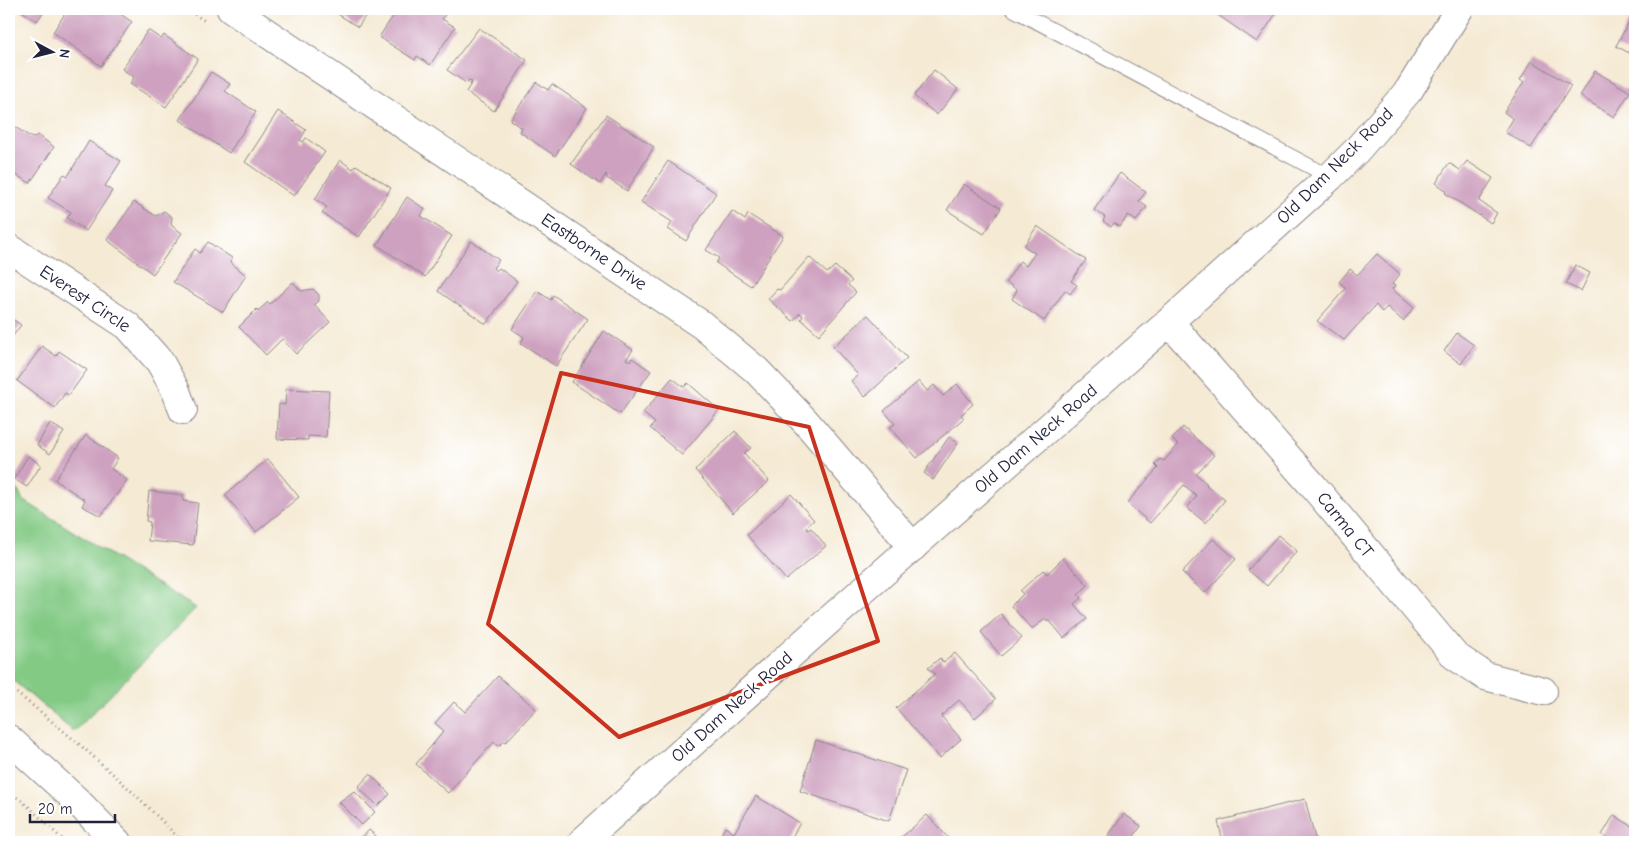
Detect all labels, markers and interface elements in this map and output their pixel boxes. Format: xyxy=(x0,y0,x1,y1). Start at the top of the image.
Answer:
north arrow xyxy=(28,28,78,78)
text: N xyxy=(55,48,73,59)
street label: Old Dam Neck Road xyxy=(1273,104,1397,228)
street label: Eastborne Drive xyxy=(537,209,651,295)
street label: Everest Circle xyxy=(36,261,134,337)
street label: Old Dam Neck Road xyxy=(970,380,1102,498)
street label: Carma CT xyxy=(1312,488,1378,562)
street label: Old Dam Neck Road xyxy=(667,647,797,767)
scale bar xyxy=(30,791,115,823)
text: 20 m xyxy=(38,800,72,818)

